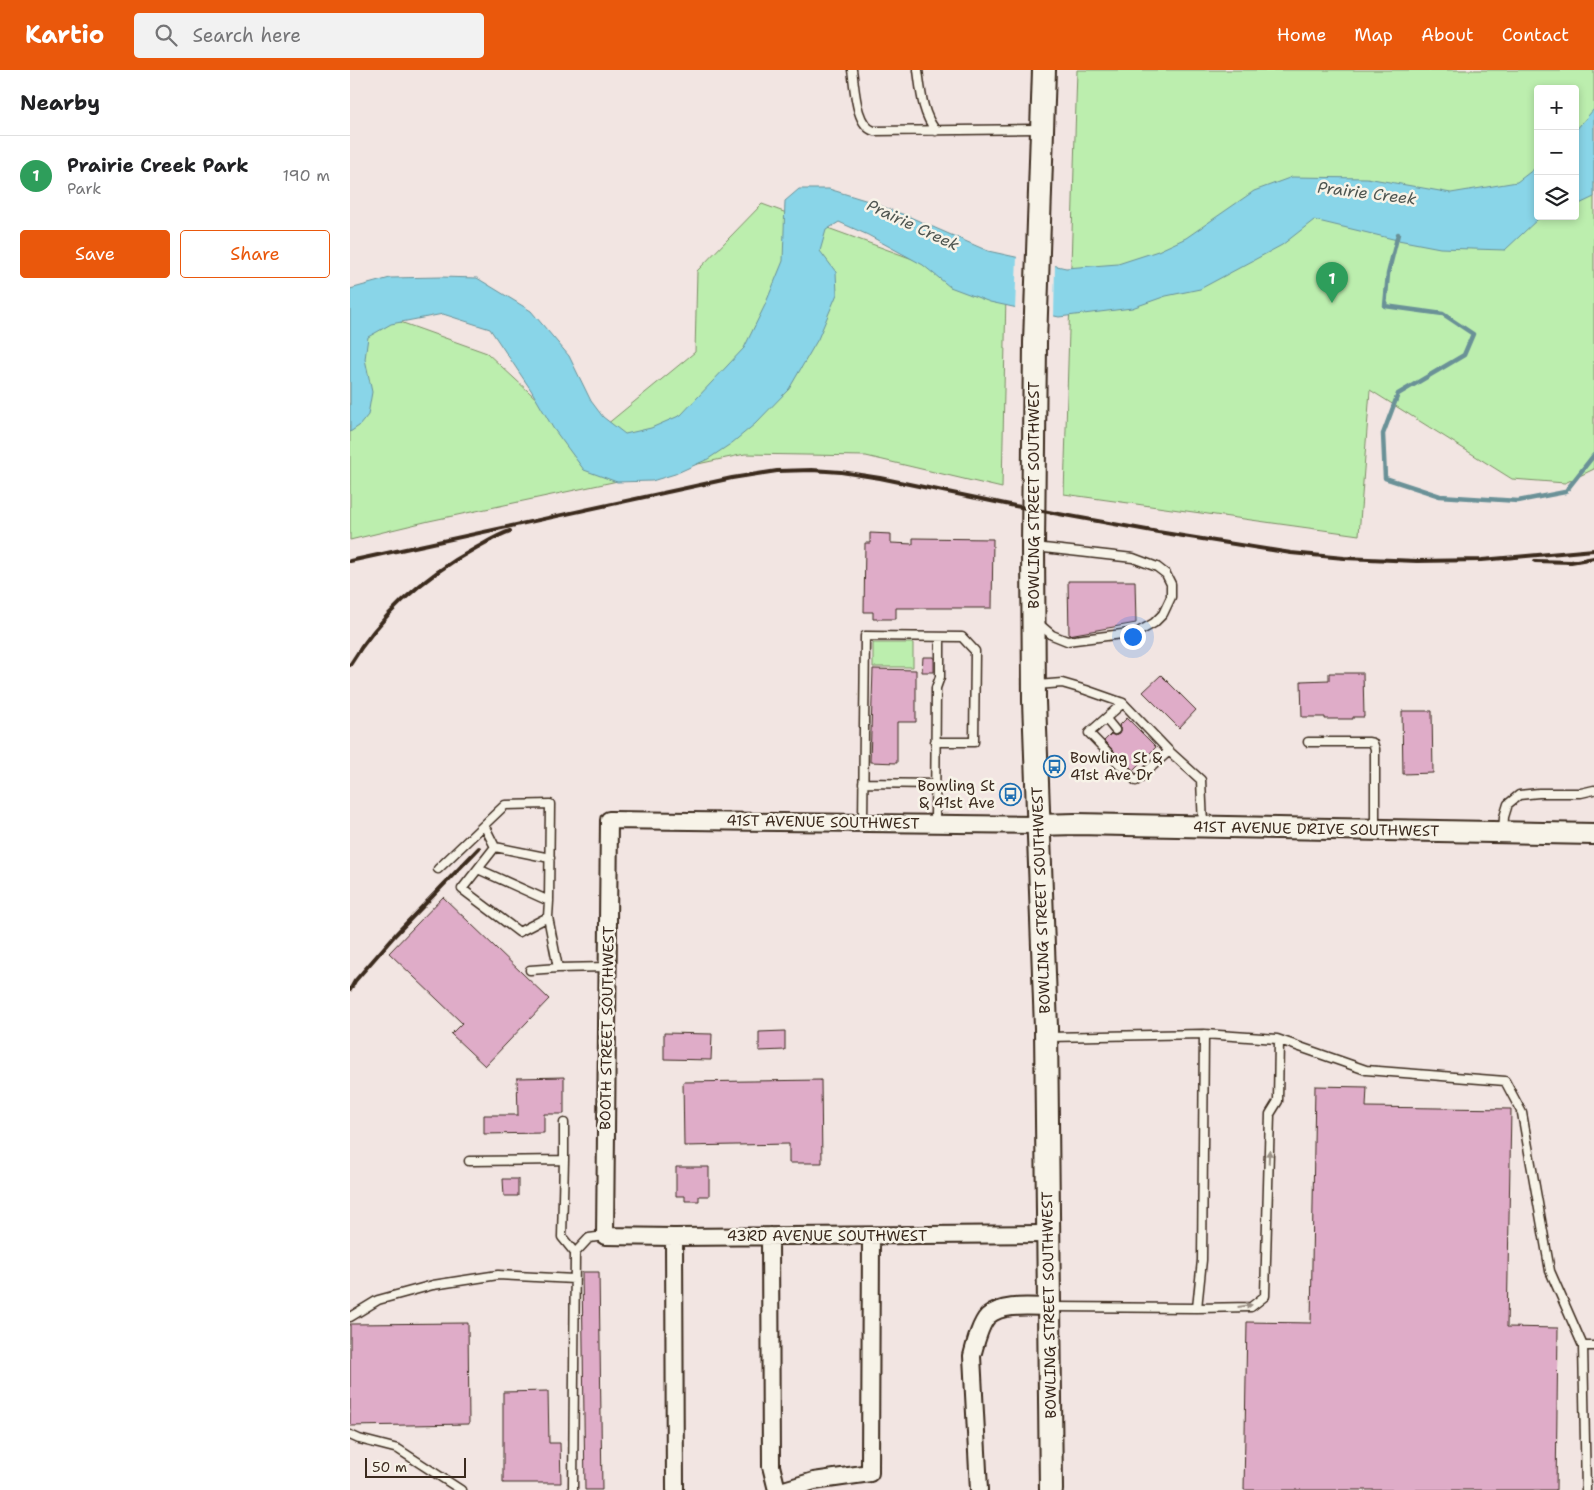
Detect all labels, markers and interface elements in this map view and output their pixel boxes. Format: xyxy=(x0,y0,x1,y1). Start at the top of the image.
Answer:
search box xyxy=(134,13,484,58)
text: Kartio xyxy=(25,19,104,51)
icon: search xyxy=(152,21,180,49)
text: Search here xyxy=(192,23,301,48)
text: Home xyxy=(1277,23,1326,47)
text: Map xyxy=(1354,23,1393,47)
text: About xyxy=(1421,23,1474,47)
text: Contact xyxy=(1502,23,1569,47)
map controls xyxy=(1534,85,1579,220)
button: + xyxy=(1534,85,1579,130)
text: Nearby xyxy=(20,89,100,117)
button: − xyxy=(1534,130,1579,175)
text: Prairie Creek Park xyxy=(67,153,249,178)
text: 1 xyxy=(32,165,40,186)
text: 190 m xyxy=(283,165,330,186)
button: layers xyxy=(1534,175,1579,220)
water label: Prairie Creek xyxy=(1316,177,1418,209)
text: Park xyxy=(67,178,101,199)
water label: Prairie Creek xyxy=(864,194,962,256)
button: Save xyxy=(20,230,170,278)
button: Share xyxy=(180,230,330,278)
pin: 1 xyxy=(1316,262,1348,303)
street label: BOWLING STREET SOUTHWEST xyxy=(1024,381,1044,609)
your location xyxy=(1120,624,1146,650)
place label: Bowling St & 41st Ave Dr xyxy=(1070,748,1163,785)
bus stop icon: Bowling St & 41st Ave Dr xyxy=(1042,755,1066,779)
place label: Bowling St & 41st Ave xyxy=(918,776,995,813)
bus stop icon: Bowling St & 41st Ave xyxy=(999,783,1023,807)
street label: BOWLING STREET SOUTHWEST xyxy=(1027,786,1055,1014)
street label: 41ST AVENUE SOUTHWEST xyxy=(726,810,920,834)
street label: 41ST AVENUE DRIVE SOUTHWEST xyxy=(1193,817,1439,841)
street label: BOOTH STREET SOUTHWEST xyxy=(595,926,619,1130)
one-way arrow xyxy=(1265,1148,1273,1164)
street label: BOWLING STREET SOUTHWEST xyxy=(1037,1191,1061,1419)
street label: 43RD AVENUE SOUTHWEST xyxy=(727,1226,927,1246)
one-way arrow xyxy=(1237,1302,1253,1310)
scale bar xyxy=(365,1455,466,1478)
text: 50 m xyxy=(372,1458,407,1476)

